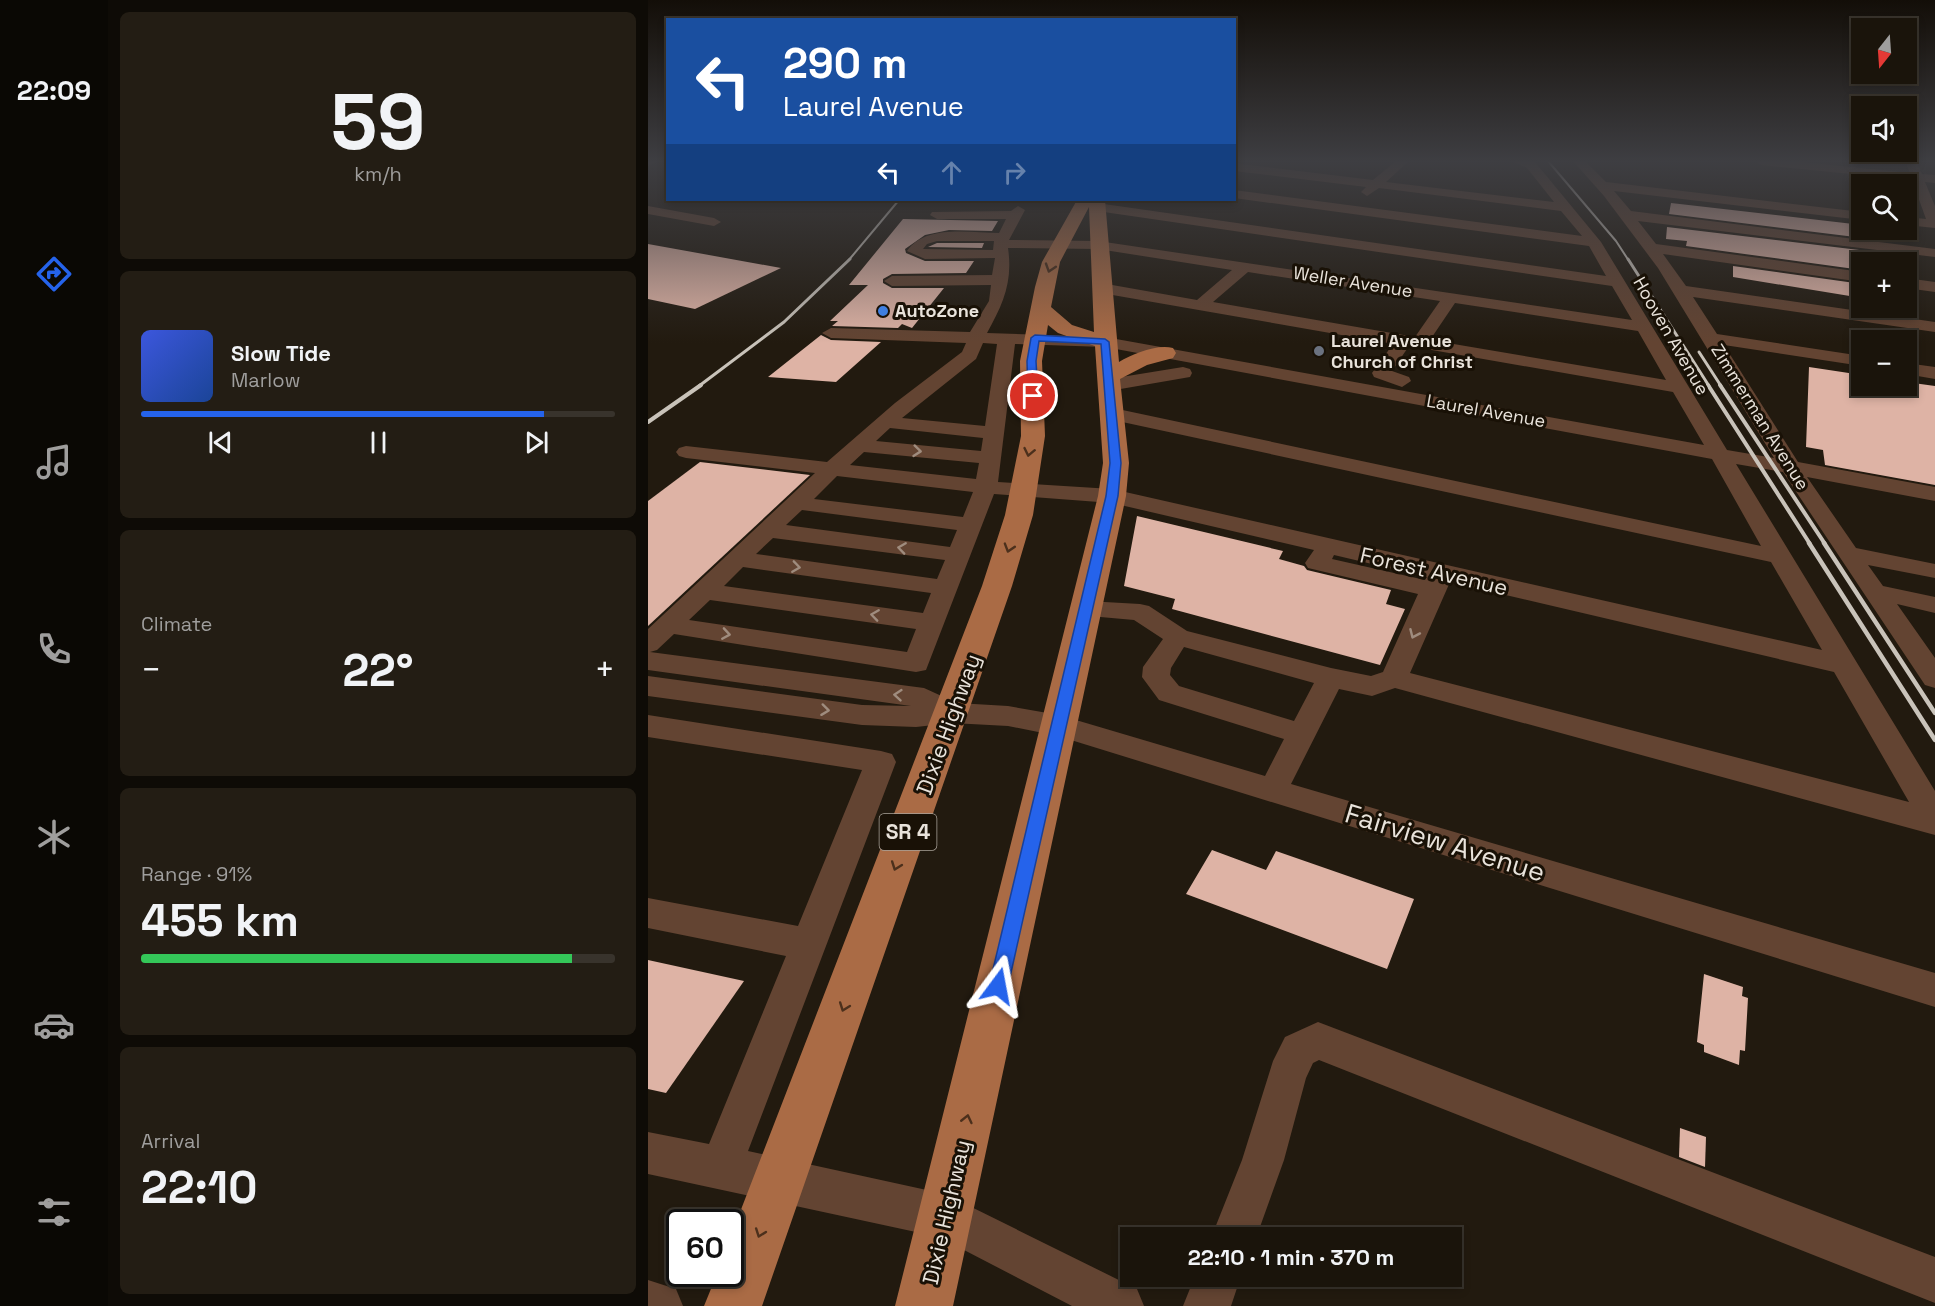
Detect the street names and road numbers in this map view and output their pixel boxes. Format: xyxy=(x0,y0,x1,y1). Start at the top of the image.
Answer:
street label: Weller Avenue xyxy=(1292,261,1414,302)
street label: Hooven Avenue xyxy=(1628,273,1715,399)
street label: Zimmerman Avenue xyxy=(1706,339,1815,494)
street label: Laurel Avenue xyxy=(1425,389,1547,432)
street label: Forest Avenue xyxy=(1357,540,1511,602)
street label: Dixie Highway xyxy=(910,650,986,798)
street label: Fairview Avenue xyxy=(1341,796,1549,890)
road number: SR 4 xyxy=(880,814,936,850)
street label: Dixie Highway xyxy=(916,1137,976,1287)

